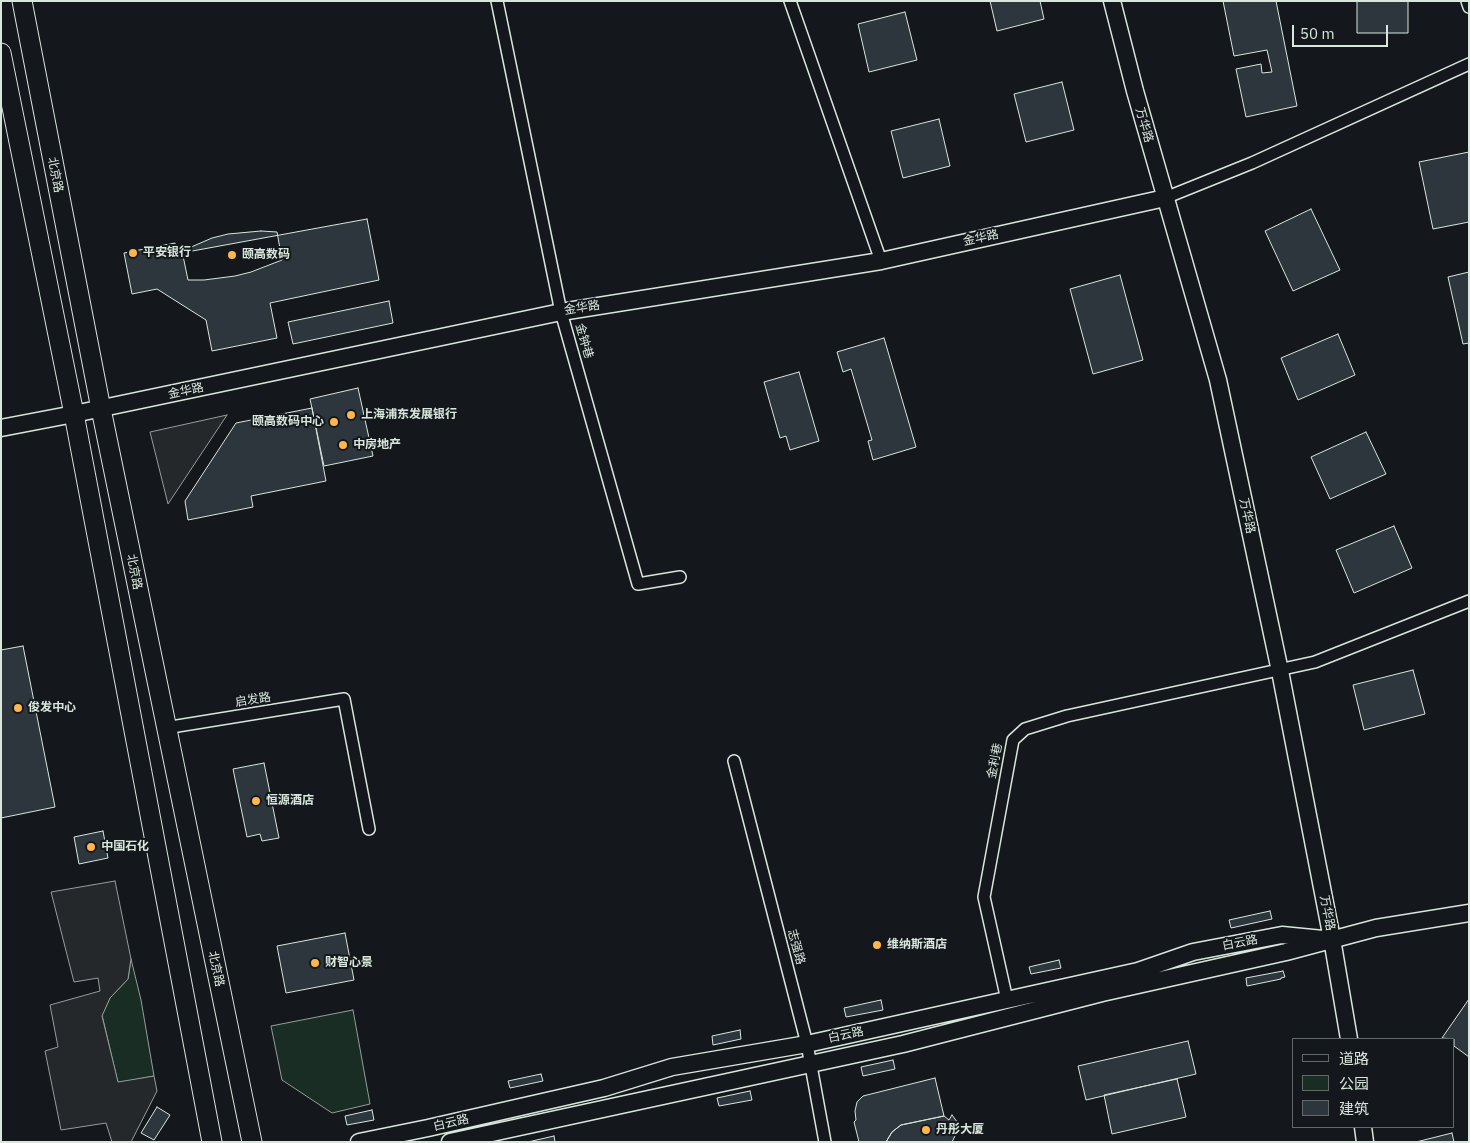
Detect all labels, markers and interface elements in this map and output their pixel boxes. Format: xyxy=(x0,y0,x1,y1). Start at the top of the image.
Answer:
scale bar xyxy=(1295,15,1391,47)
text: 50 m xyxy=(1300,24,1335,43)
street label: 万华路 xyxy=(1132,106,1156,144)
street label: 北京路 xyxy=(44,156,66,194)
street label: 金华路 xyxy=(962,227,1000,249)
place label: 平安银行 xyxy=(143,246,191,260)
marker: 平安银行 xyxy=(127,247,139,259)
place label: 颐高数码 xyxy=(242,248,290,262)
marker: 颐高数码 xyxy=(226,249,238,261)
street label: 金华路 xyxy=(563,298,601,318)
street label: 金钟巷 xyxy=(572,322,596,360)
street label: 金华路 xyxy=(167,380,205,402)
place label: 上海浦东发展银行 xyxy=(361,408,457,422)
marker: 上海浦东发展银行 xyxy=(345,409,357,421)
place label: 颐高数码中心 xyxy=(252,415,324,429)
marker: 颐高数码中心 xyxy=(328,416,340,428)
place label: 中房地产 xyxy=(353,438,401,452)
marker: 中房地产 xyxy=(337,439,349,451)
street label: 万华路 xyxy=(1236,497,1258,535)
street label: 北京路 xyxy=(123,553,145,591)
street label: 启发路 xyxy=(234,690,272,710)
place label: 俊发中心 xyxy=(28,701,76,715)
marker: 俊发中心 xyxy=(12,702,24,714)
street label: 金利巷 xyxy=(984,742,1006,780)
place label: 恒源酒店 xyxy=(266,794,314,808)
marker: 恒源酒店 xyxy=(250,795,262,807)
place label: 中国石化 xyxy=(101,840,149,854)
marker: 中国石化 xyxy=(85,841,97,853)
street label: 万华路 xyxy=(1316,894,1338,932)
street label: 志强路 xyxy=(784,928,808,966)
street label: 白云路 xyxy=(1221,932,1259,954)
place label: 维纳斯酒店 xyxy=(887,938,947,952)
marker: 维纳斯酒店 xyxy=(871,939,883,951)
street label: 北京路 xyxy=(205,950,227,988)
place label: 财智心景 xyxy=(325,956,373,970)
marker: 财智心景 xyxy=(309,957,321,969)
street label: 白云路 xyxy=(827,1024,865,1046)
legend xyxy=(1292,1038,1455,1128)
text: 道路 xyxy=(1339,1049,1369,1068)
text: 公园 xyxy=(1339,1074,1369,1093)
text: 建筑 xyxy=(1339,1099,1369,1118)
street label: 白云路 xyxy=(432,1112,470,1134)
place label: 丹彤大厦 xyxy=(936,1123,984,1137)
marker: 丹彤大厦 xyxy=(920,1124,932,1136)

